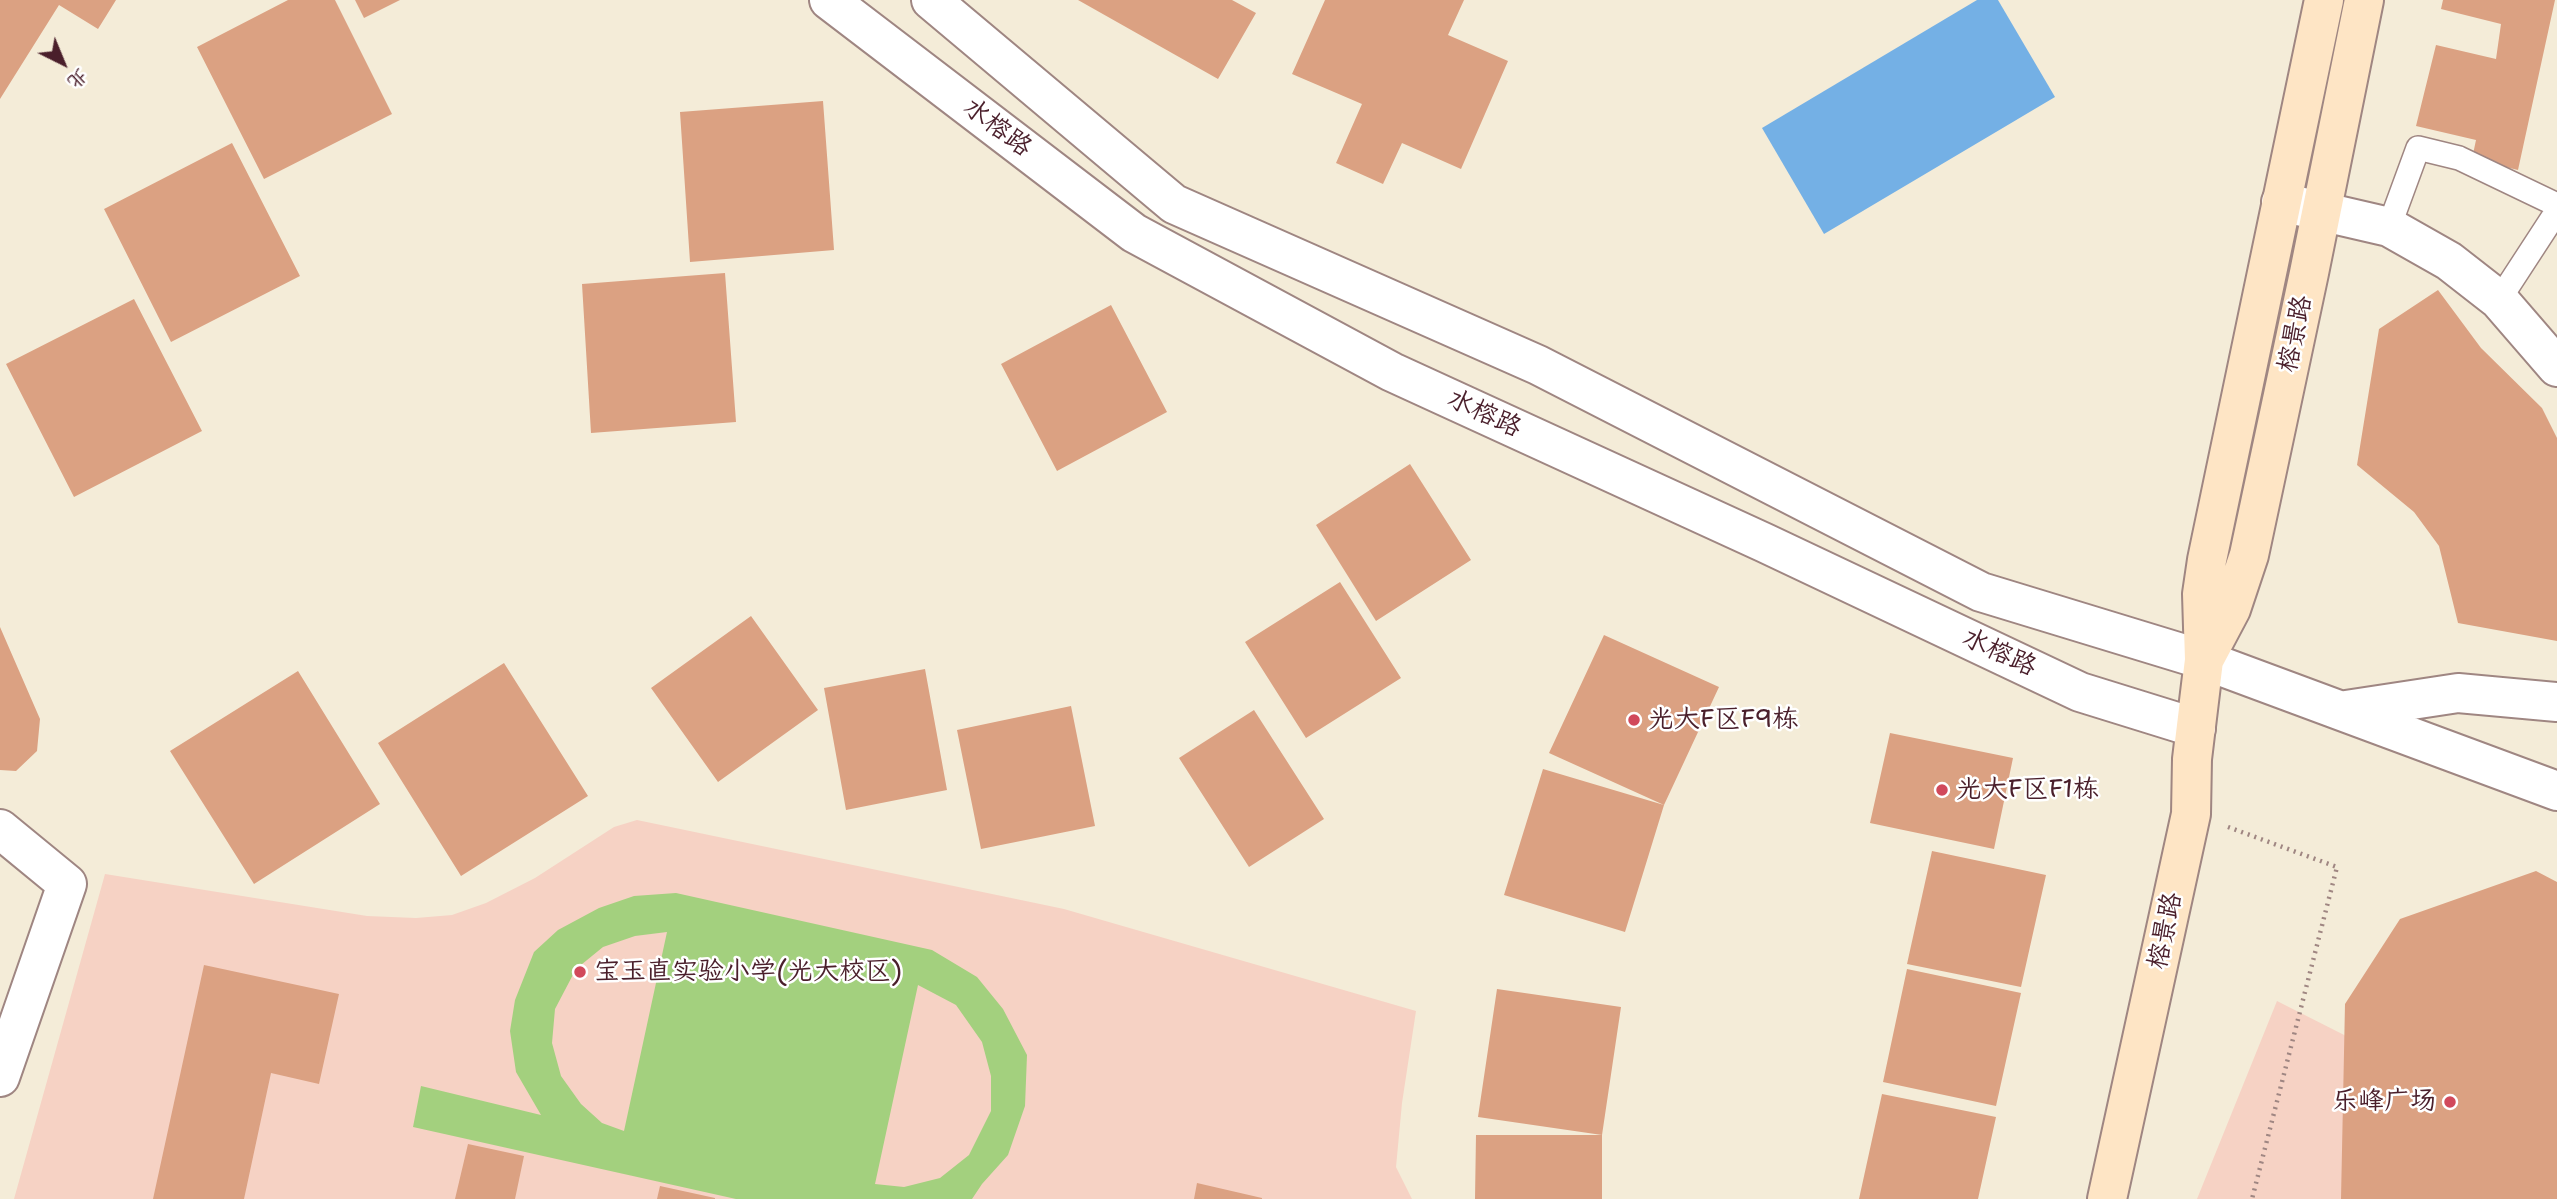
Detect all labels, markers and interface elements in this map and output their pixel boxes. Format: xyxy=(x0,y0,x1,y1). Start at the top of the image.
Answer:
north arrow xyxy=(28,28,98,98)
text: 北 xyxy=(62,63,93,94)
street label: 水榕路 xyxy=(956,92,1038,164)
street label: 榕景路 xyxy=(2273,293,2319,375)
street label: 水榕路 xyxy=(1442,383,1526,445)
street label: 水榕路 xyxy=(1957,622,2041,684)
place label: 光大F区F9栋 xyxy=(1648,704,1799,736)
marker: 光大F区F9栋 xyxy=(1626,712,1642,728)
place label: 光大F区F1栋 xyxy=(1956,774,2099,806)
marker: 光大F区F1栋 xyxy=(1934,782,1950,798)
street label: 榕景路 xyxy=(2143,890,2189,972)
place label: 宝玉直实验小学(光大校区) xyxy=(594,956,902,988)
marker: 宝玉直实验小学(光大校区) xyxy=(572,964,588,980)
place label: 乐峰广场 xyxy=(2332,1086,2436,1118)
marker: 乐峰广场 xyxy=(2442,1094,2458,1110)

